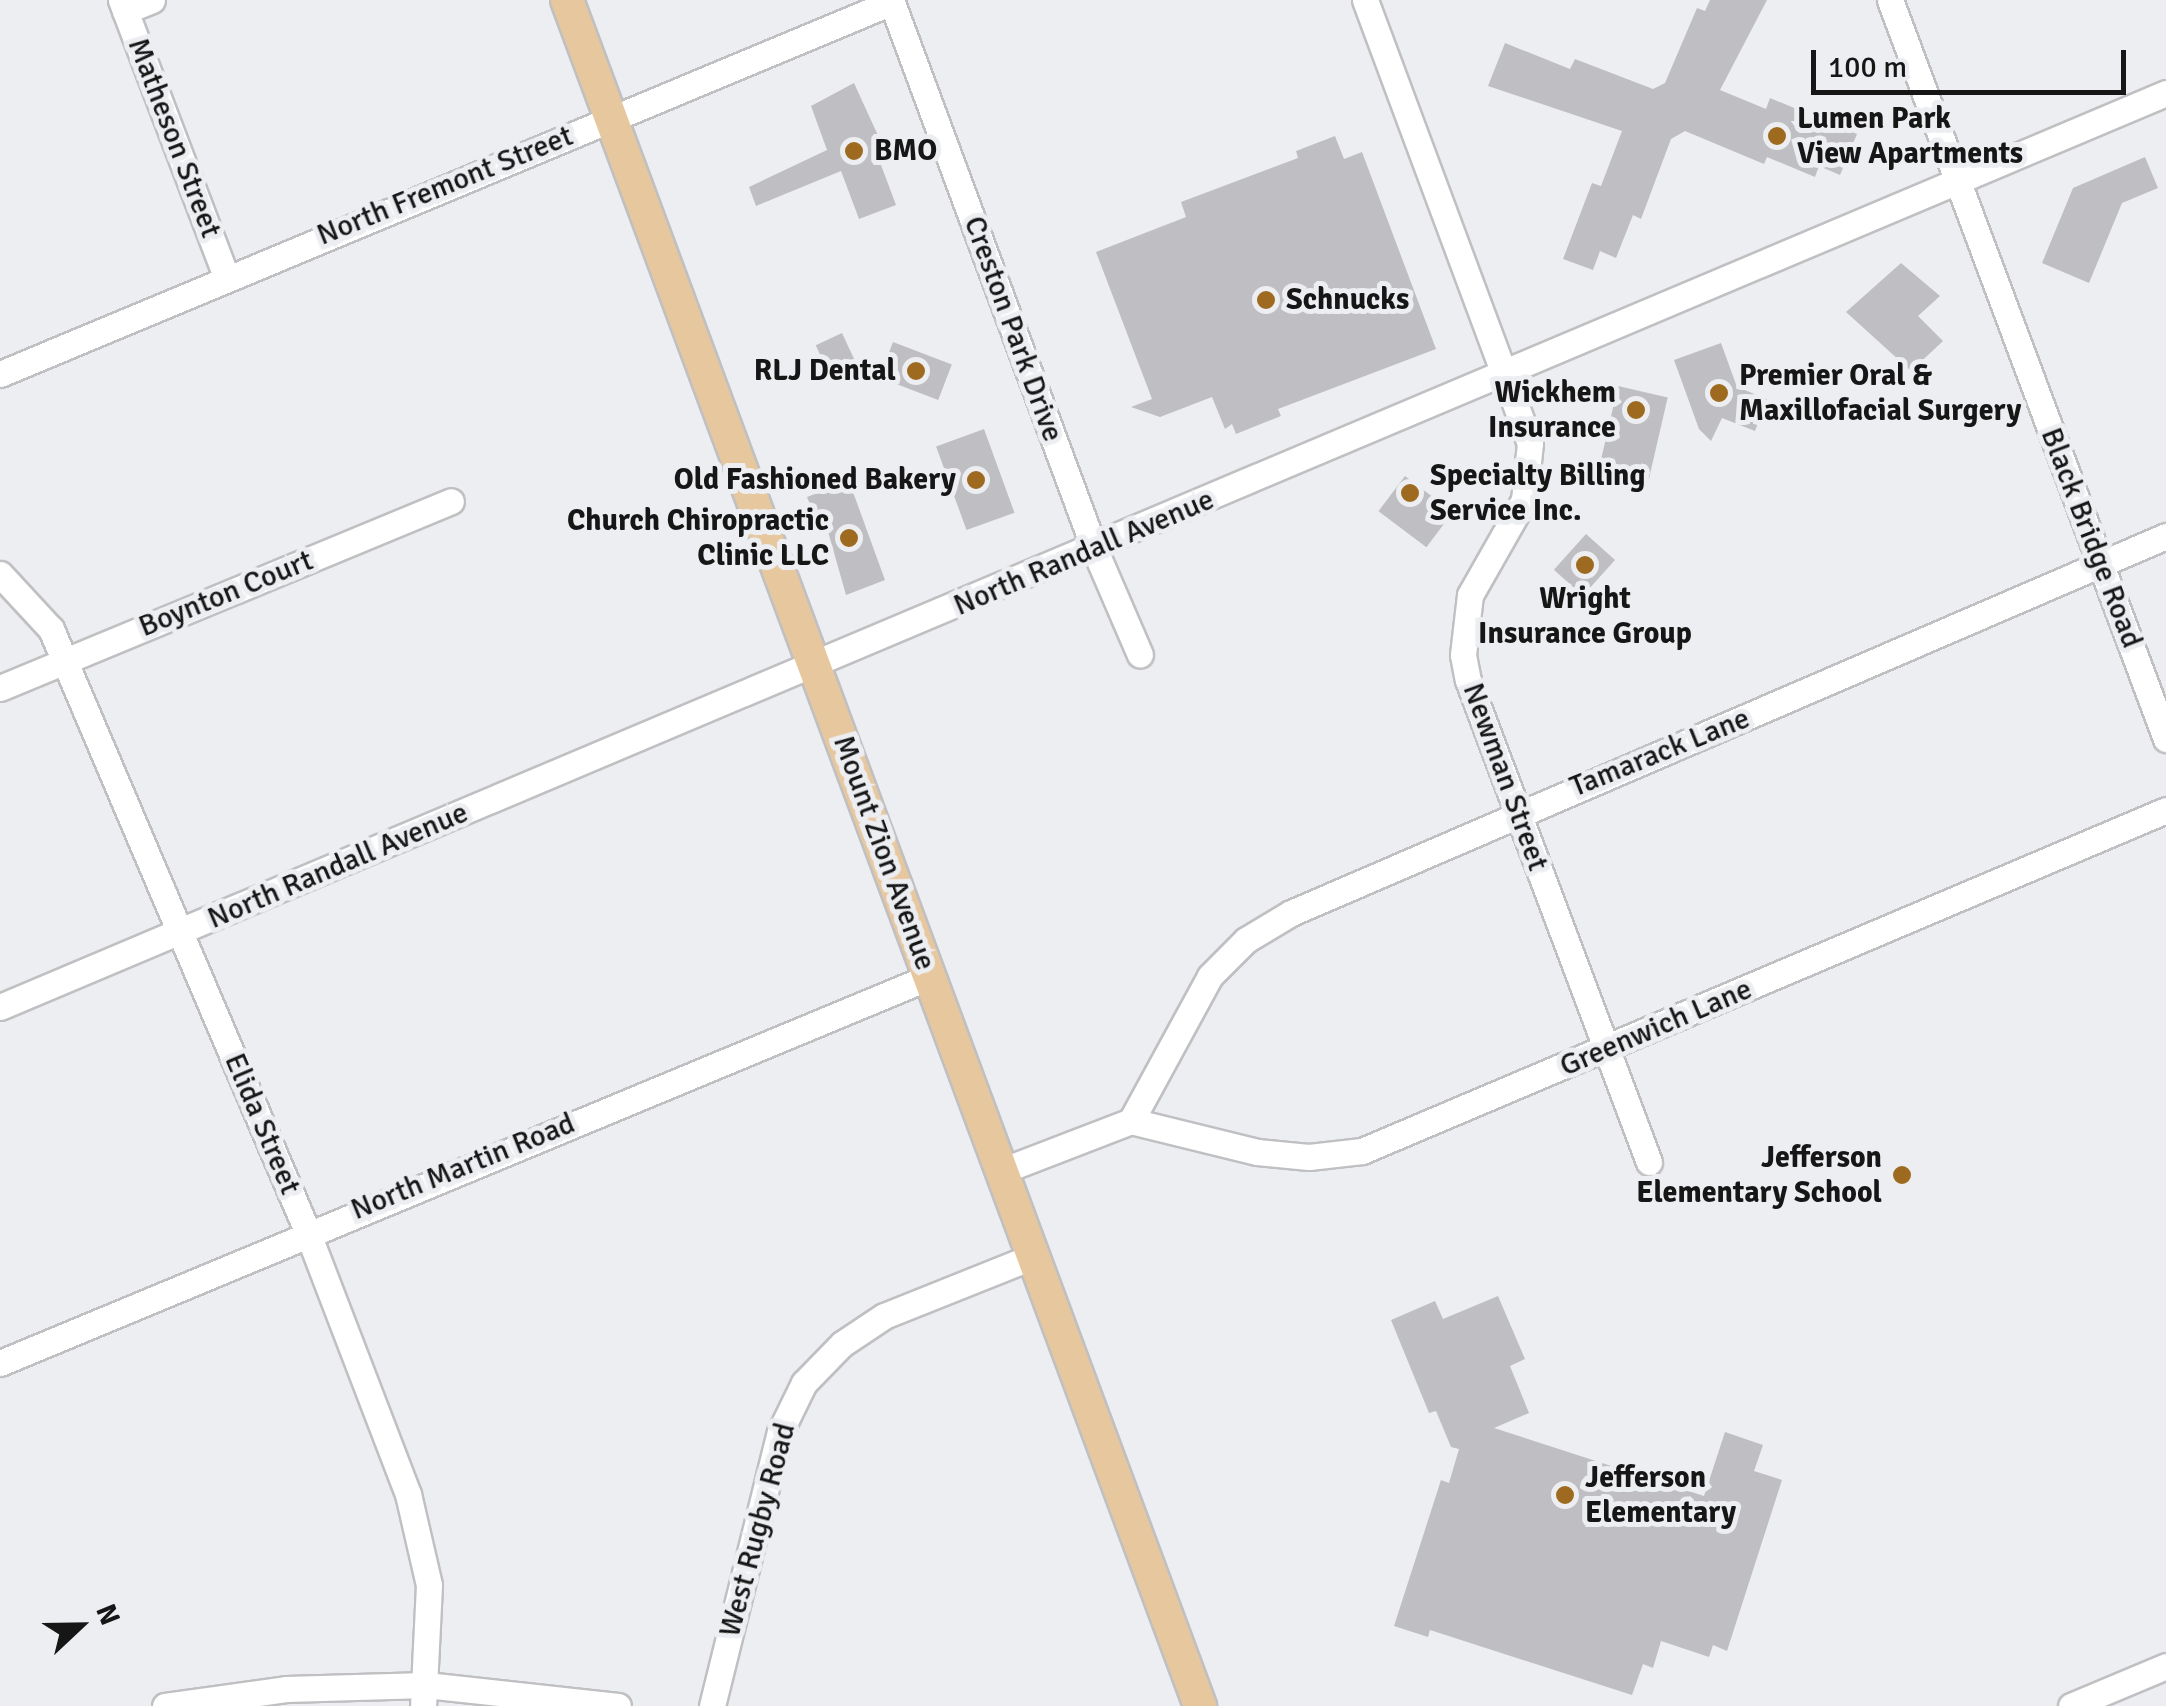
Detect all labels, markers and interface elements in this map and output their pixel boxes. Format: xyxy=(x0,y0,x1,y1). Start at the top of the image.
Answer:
scale bar xyxy=(1816,30,2131,92)
street label: Matheson Street xyxy=(119,33,229,243)
text: 100 m xyxy=(1828,49,1907,86)
place label: Lumen Park View Apartments xyxy=(1797,101,2023,172)
street label: North Fremont Street xyxy=(312,118,578,254)
marker: Lumen Park View Apartments xyxy=(1766,125,1788,147)
place label: BMO xyxy=(874,133,937,169)
marker: BMO xyxy=(843,140,865,162)
street label: Creston Park Drive xyxy=(956,212,1070,446)
place label: Schnucks xyxy=(1286,282,1409,318)
marker: Schnucks xyxy=(1255,289,1277,311)
place label: RLJ Dental xyxy=(754,353,896,389)
place label: Premier Oral & Maxillofacial Surgery xyxy=(1739,358,2021,428)
marker: RLJ Dental xyxy=(905,360,927,382)
place label: Wickhem Insurance xyxy=(1488,375,1616,446)
marker: Premier Oral & Maxillofacial Surgery xyxy=(1708,382,1730,404)
marker: Wickhem Insurance xyxy=(1625,399,1647,421)
street label: Black Bridge Road xyxy=(2032,423,2150,653)
place label: Specialty Billing Service Inc. xyxy=(1430,458,1646,528)
place label: Old Fashioned Bakery xyxy=(674,462,956,498)
marker: Old Fashioned Bakery xyxy=(965,469,987,491)
street label: North Randall Avenue xyxy=(948,482,1220,624)
marker: Specialty Billing Service Inc. xyxy=(1399,482,1421,504)
place label: Church Chiropractic Clinic LLC xyxy=(567,503,829,574)
marker: Church Chiropractic Clinic LLC xyxy=(838,527,860,549)
street label: Boynton Court xyxy=(134,543,318,645)
marker: Wright Insurance Group xyxy=(1574,554,1596,576)
place label: Wright Insurance Group xyxy=(1478,581,1692,652)
street label: Newman Street xyxy=(1454,678,1556,876)
street label: Tamarack Lane xyxy=(1565,701,1755,805)
street label: Mount Zion Avenue xyxy=(825,731,943,975)
street label: North Randall Avenue xyxy=(202,795,474,937)
street label: Greenwich Lane xyxy=(1555,971,1757,1085)
street label: Elida Street xyxy=(216,1048,308,1200)
street label: North Martin Road xyxy=(346,1106,580,1228)
place label: Jefferson Elementary School xyxy=(1636,1140,1882,1210)
marker: Jefferson Elementary School xyxy=(1891,1164,1913,1186)
street label: West Rugby Road xyxy=(712,1419,804,1641)
place label: Jefferson Elementary xyxy=(1585,1460,1736,1530)
marker: Jefferson Elementary xyxy=(1554,1484,1576,1506)
north arrow xyxy=(30,1576,130,1676)
text: N xyxy=(88,1599,127,1630)

